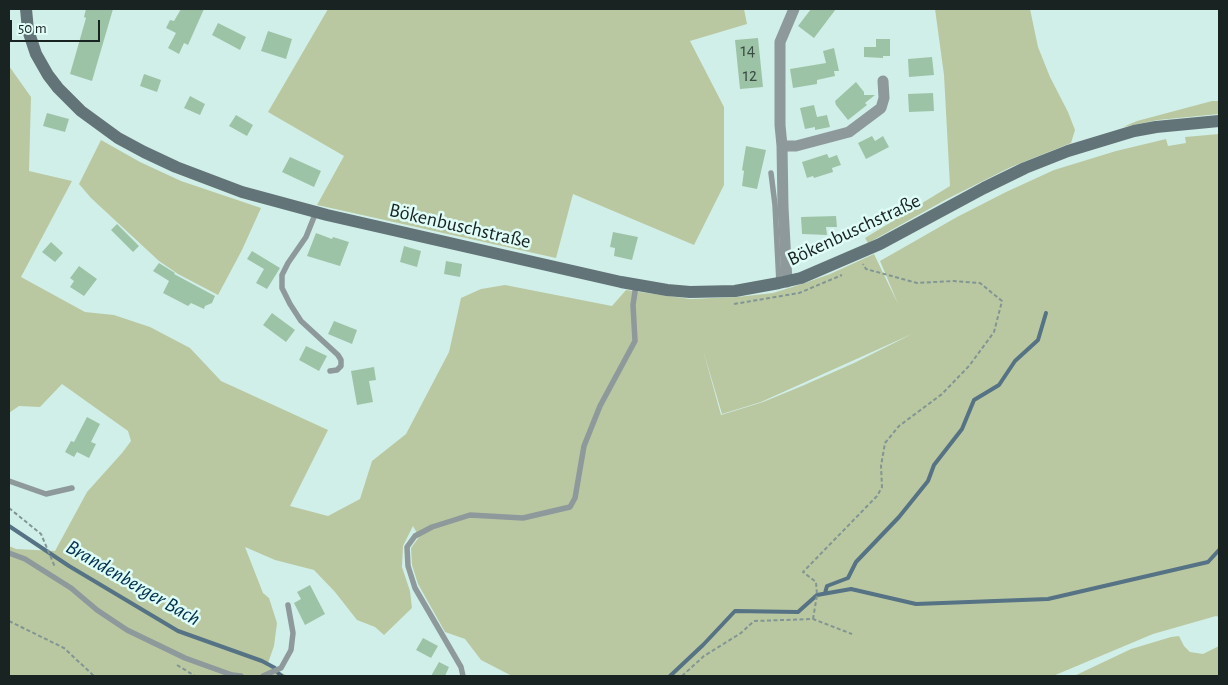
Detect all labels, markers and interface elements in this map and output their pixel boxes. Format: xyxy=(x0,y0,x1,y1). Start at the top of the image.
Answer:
scale bar xyxy=(12,10,102,42)
text: 50 m xyxy=(18,21,47,36)
house number: 14 xyxy=(741,40,755,62)
house number: 12 xyxy=(743,65,757,87)
street label: Bökenbuschstraße xyxy=(784,189,924,271)
street label: Bökenbuschstraße xyxy=(387,198,533,254)
water label: Brandenberger Bach xyxy=(61,534,205,632)

